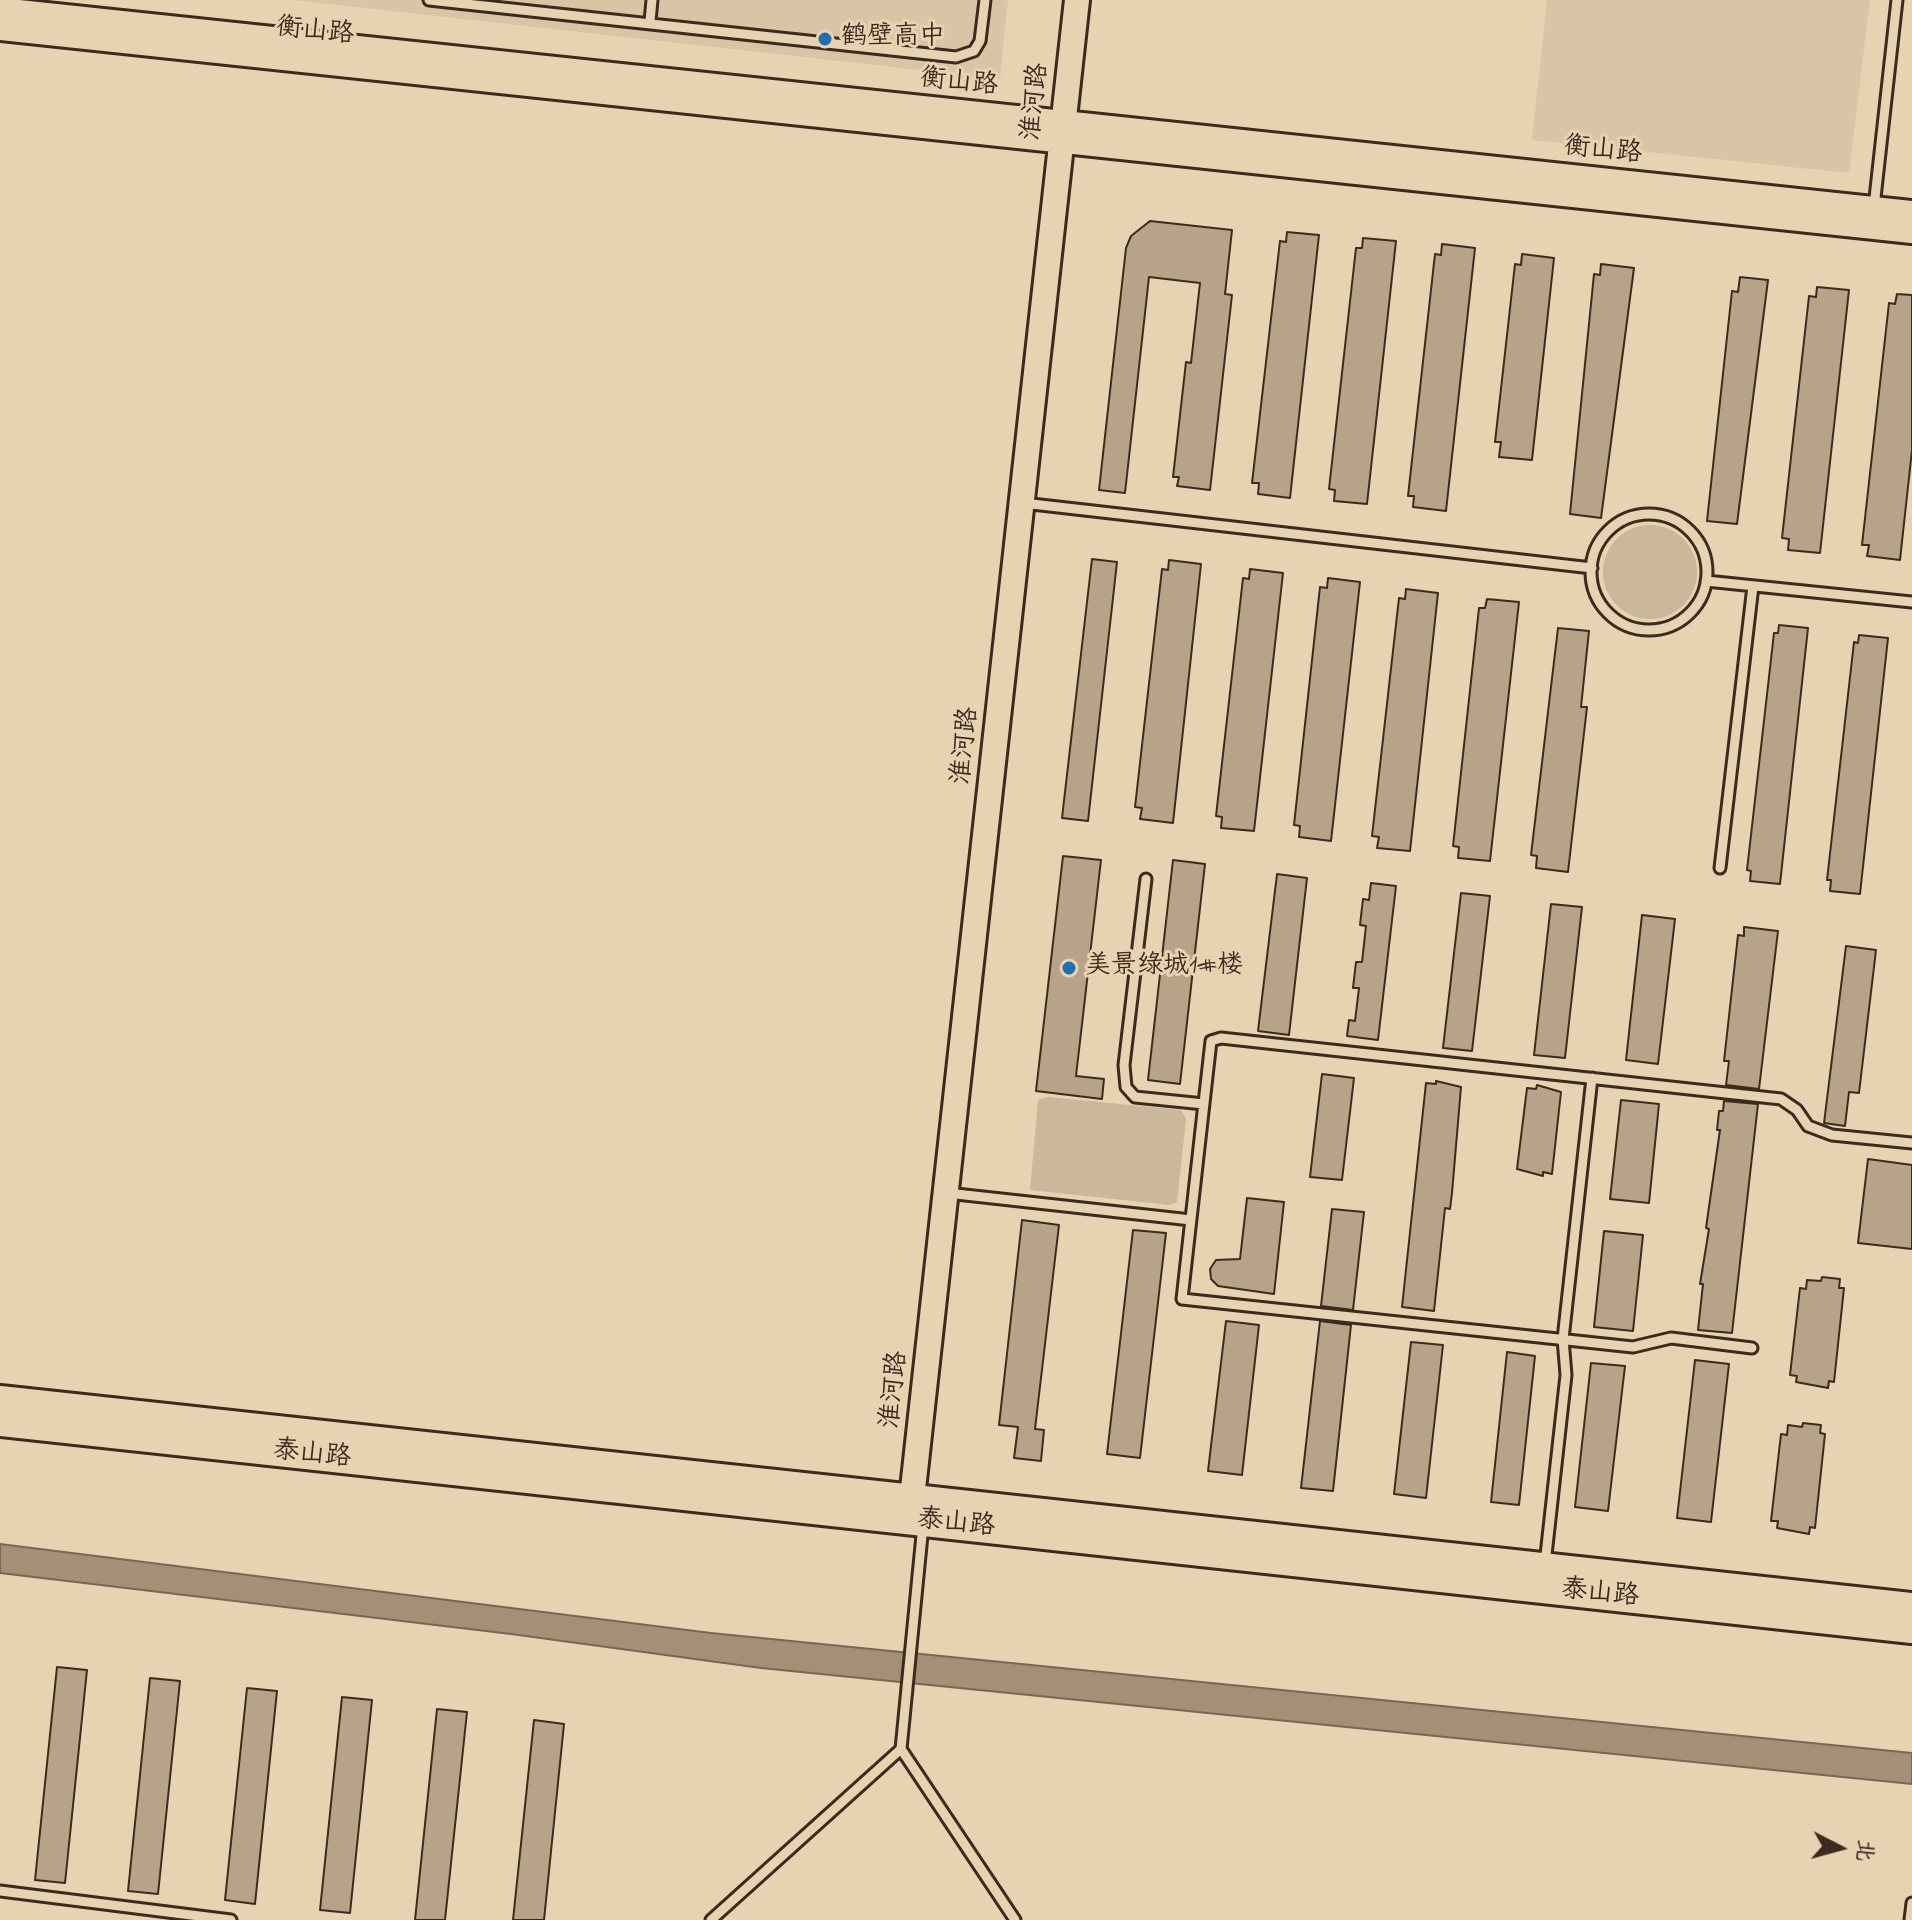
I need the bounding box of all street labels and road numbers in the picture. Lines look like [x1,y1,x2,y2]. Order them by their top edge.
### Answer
street label: 衡山路 [275,13,355,53]
street label: 淮河路 [1017,62,1057,142]
street label: 衡山路 [919,64,999,104]
street label: 衡山路 [1563,132,1643,172]
street label: 淮河路 [947,706,987,786]
street label: 淮河路 [876,1350,916,1430]
street label: 泰山路 [272,1436,352,1476]
street label: 泰山路 [916,1505,996,1545]
street label: 泰山路 [1560,1575,1640,1615]

